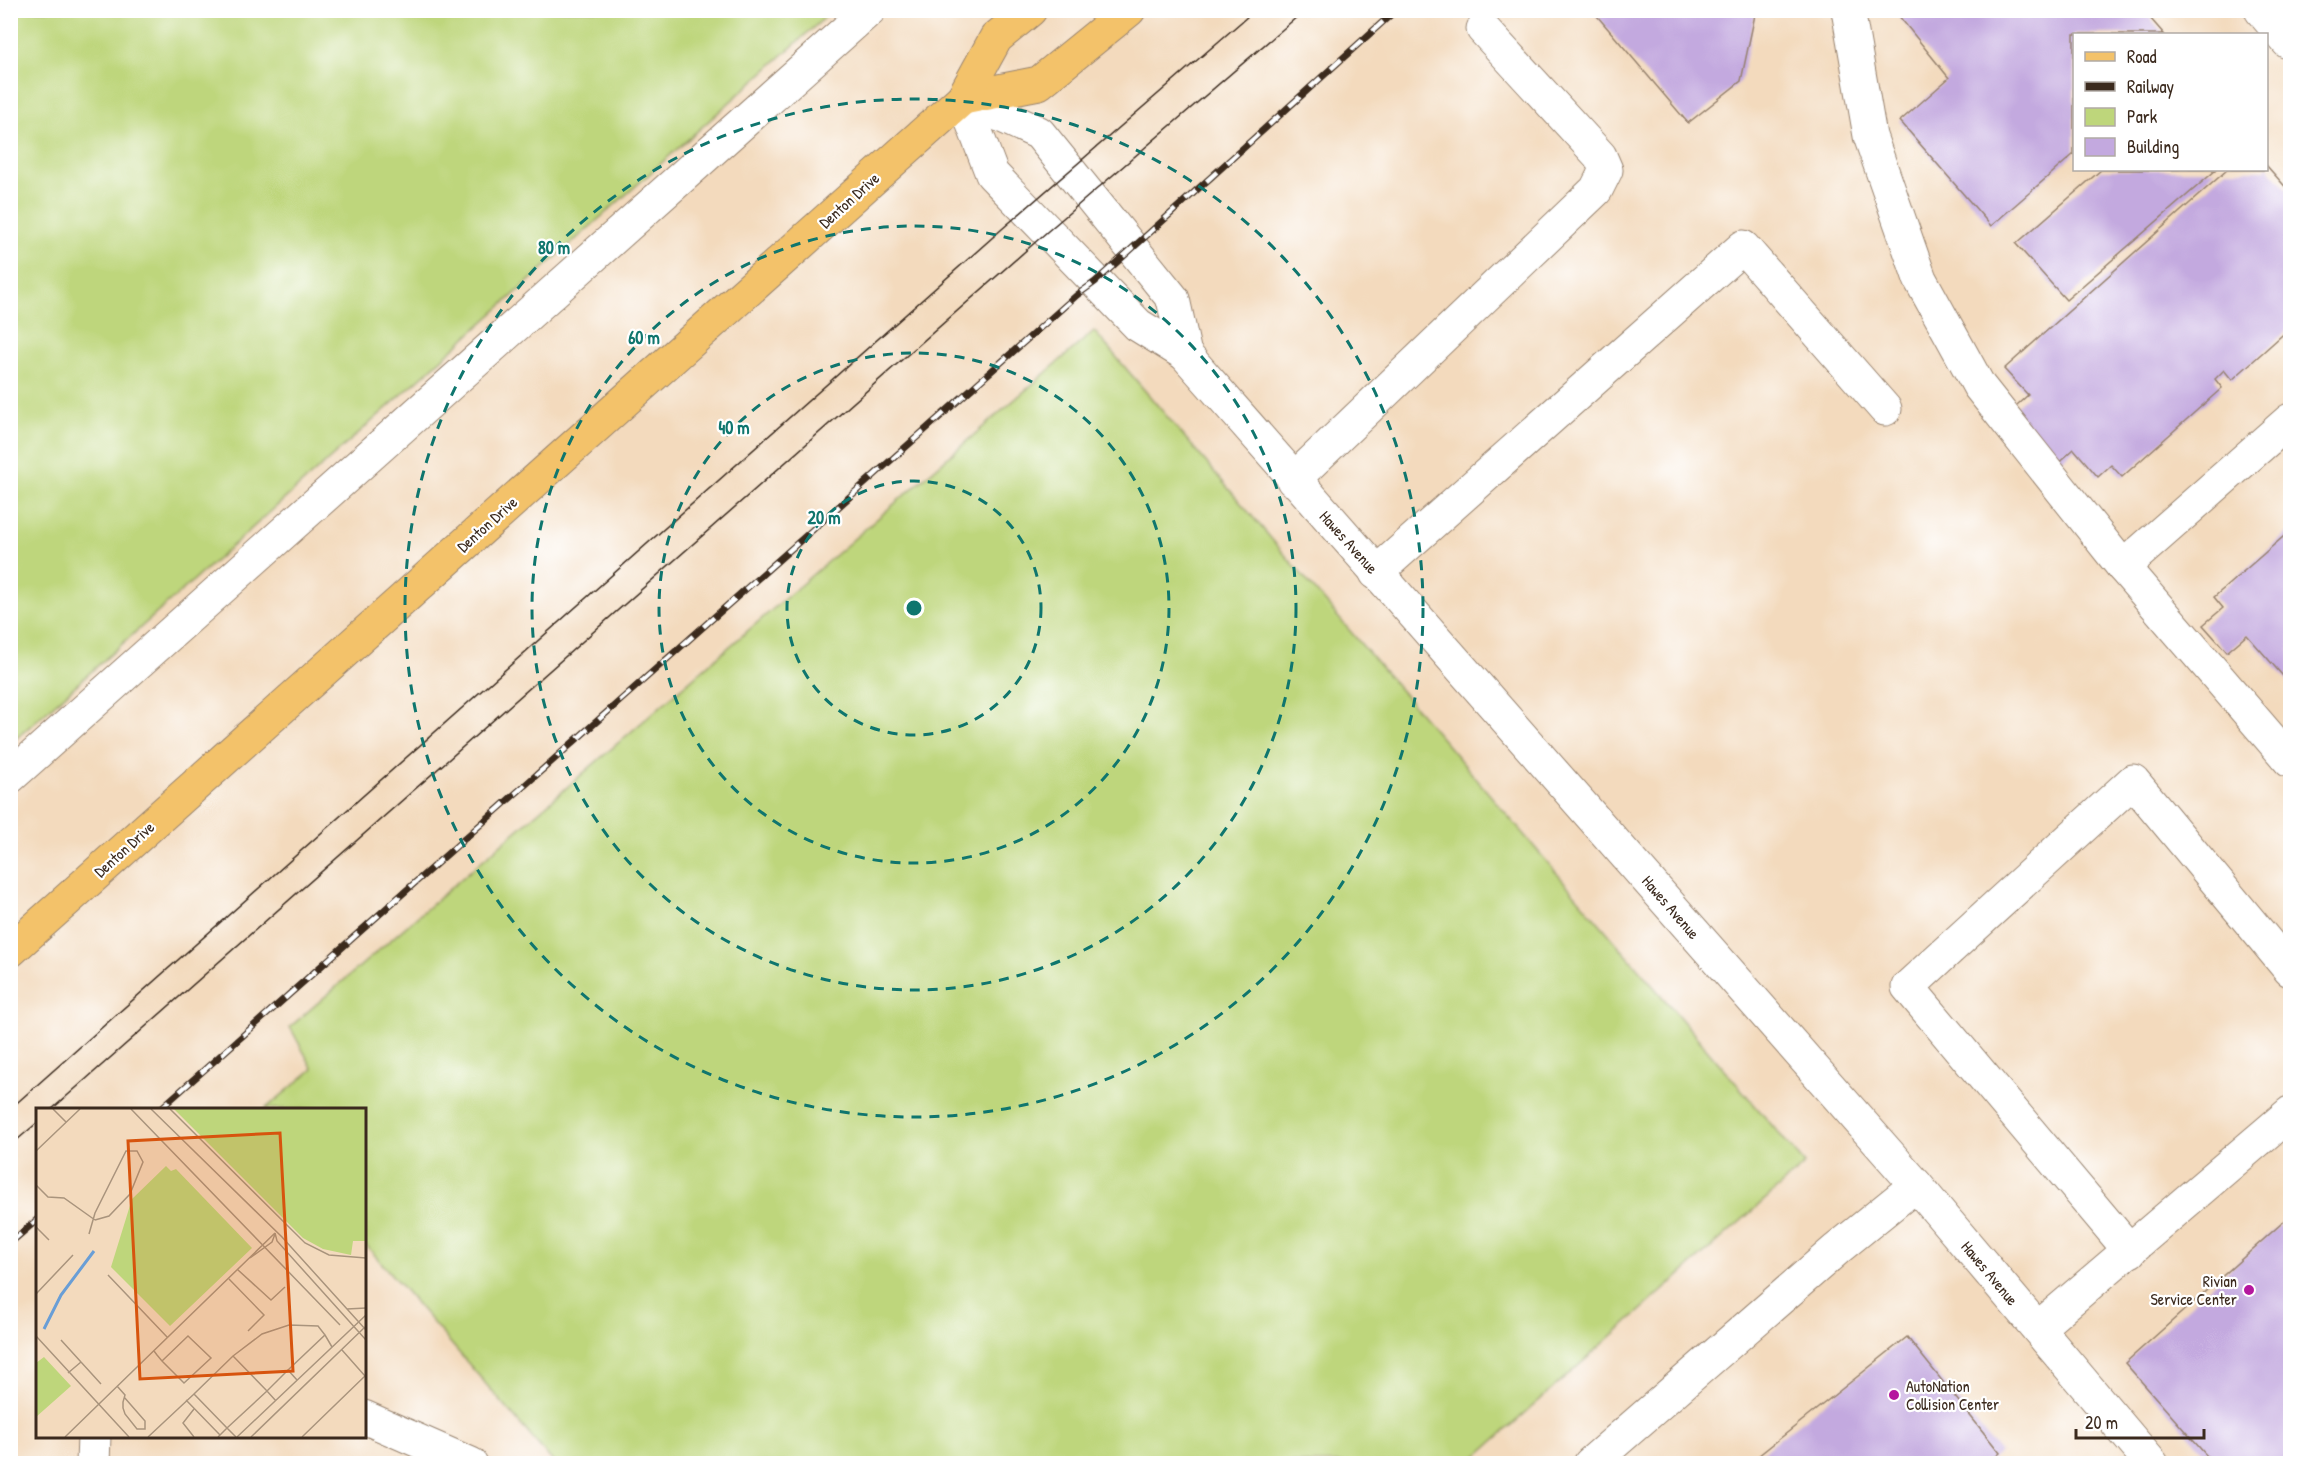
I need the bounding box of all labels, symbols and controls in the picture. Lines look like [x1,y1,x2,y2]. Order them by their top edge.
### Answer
legend [2073,33,2268,171]
text: Road [2127,44,2157,69]
text: Railway [2127,74,2174,99]
text: Park [2127,104,2158,129]
text: Building [2127,134,2179,159]
street label: Denton Drive [814,167,884,233]
text: 80 m [538,235,570,260]
text: 60 m [628,325,660,350]
text: 40 m [718,415,750,440]
street label: Denton Drive [452,491,522,557]
text: 20 m [808,505,840,530]
street label: Hawes Avenue [1315,506,1384,579]
centre of rings [904,598,924,618]
street label: Denton Drive [89,816,159,882]
street label: Hawes Avenue [1637,870,1705,944]
inset map [36,1108,366,1438]
street label: Hawes Avenue [1957,1236,2024,1310]
place label: Rivian Service Center [2150,1270,2237,1310]
marker: Rivian Service Center [2242,1283,2256,1297]
place label: AutoNation Collision Center [1906,1375,1999,1415]
marker: AutoNation Collision Center [1887,1388,1901,1402]
scale bar [2076,1402,2204,1440]
text: 20 m [2085,1410,2118,1435]

